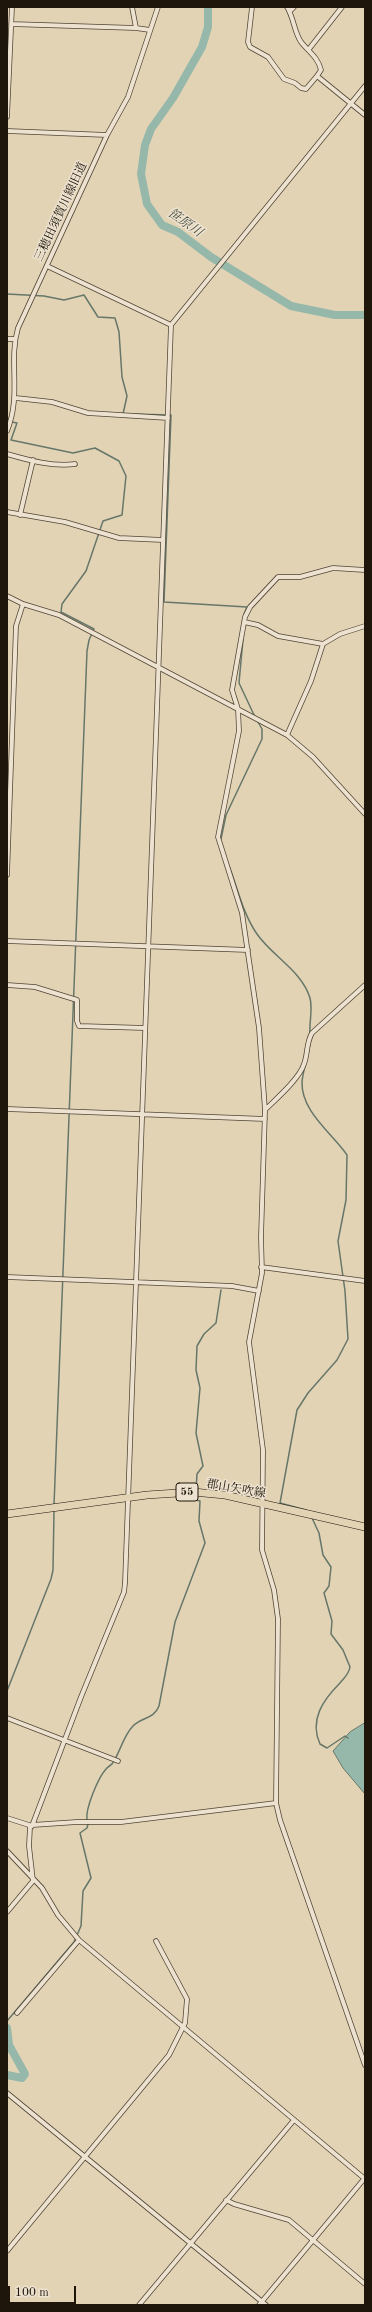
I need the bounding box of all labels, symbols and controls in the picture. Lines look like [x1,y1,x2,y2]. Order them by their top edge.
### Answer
street label: 三穂田須賀川線旧道 [32,160,90,264]
water label: 笹原川 [165,205,205,241]
street label: 郡山矢吹線 [205,1477,267,1501]
road number: 55 [176,1483,198,1501]
scale bar [10,2278,78,2304]
text: 100 m [15,2287,49,2299]

